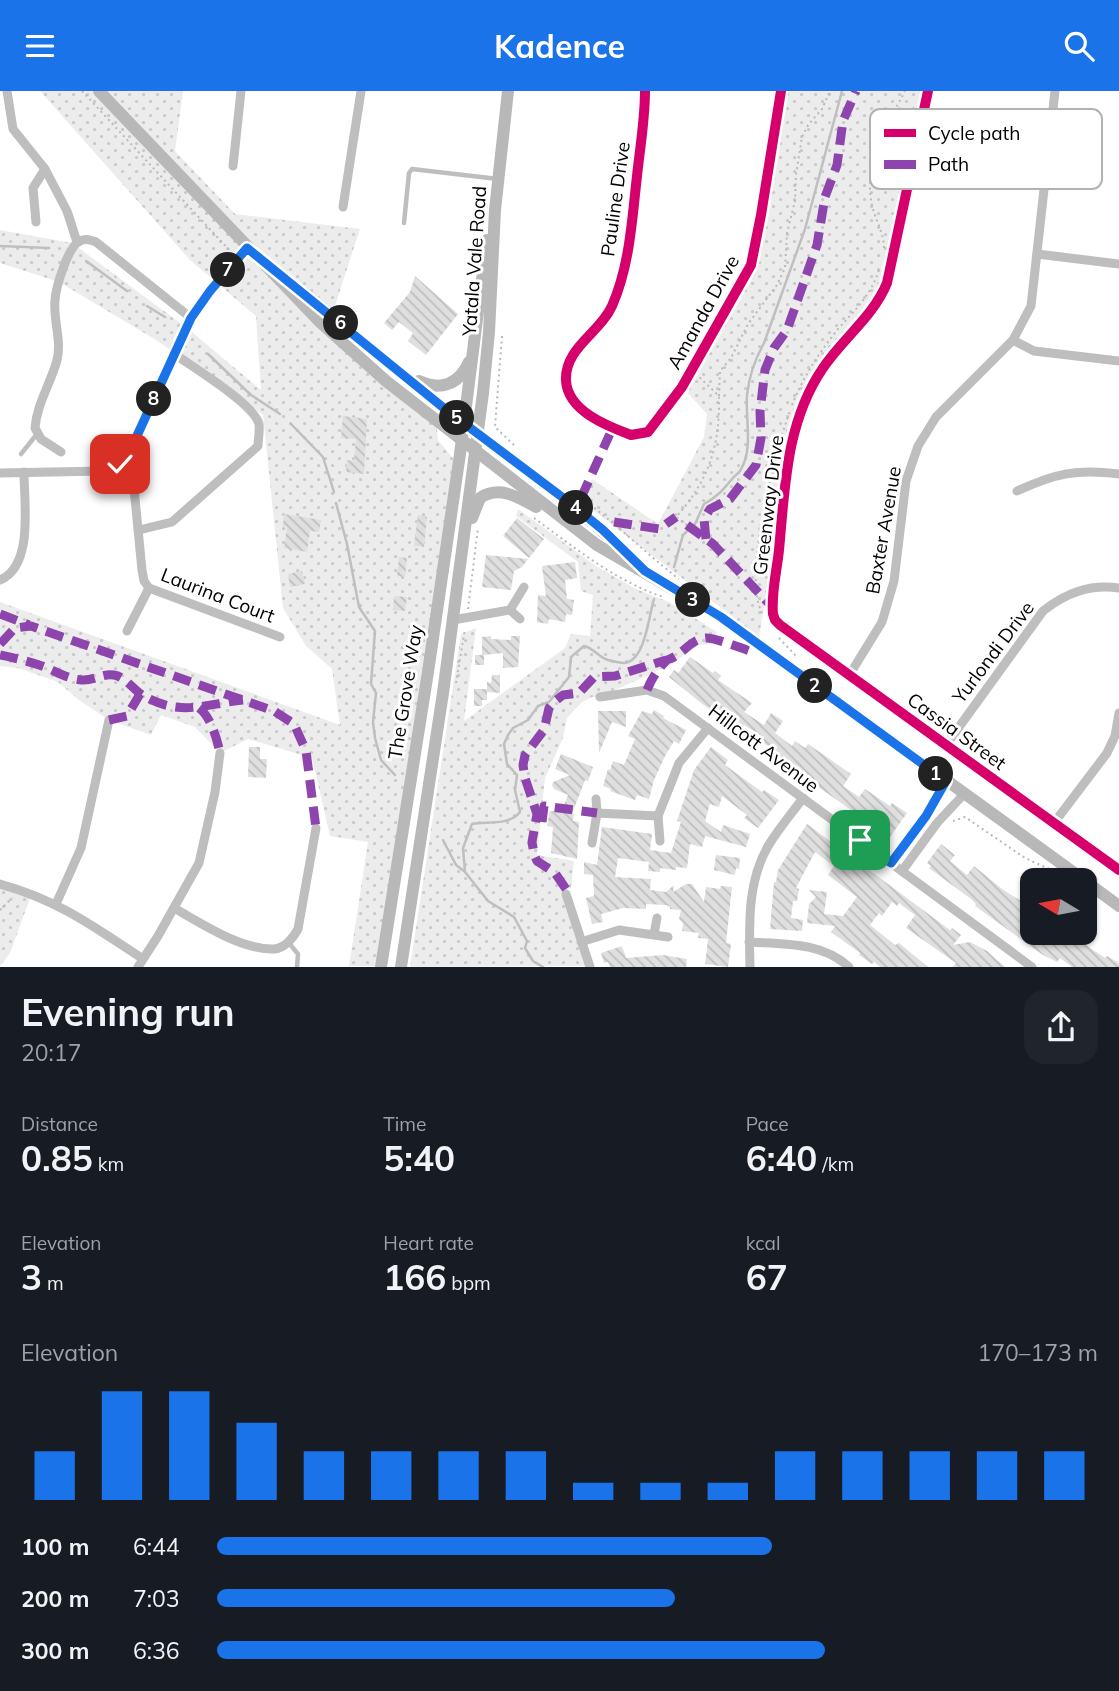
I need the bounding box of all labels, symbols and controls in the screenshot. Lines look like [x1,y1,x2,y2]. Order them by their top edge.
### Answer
text: Kadence [494,26,625,66]
icon: menu [21,27,59,65]
icon: search [1060,27,1098,65]
legend [870,109,1102,189]
text: Cycle path [928,121,1020,145]
street label: Pauline Drive [595,140,635,258]
text: Path [928,152,969,176]
street label: Yatala Vale Road [457,185,491,338]
street label: Amanda Drive [662,251,744,373]
pin: 7 [210,253,246,287]
text: 7 [222,257,233,281]
pin: 6 [324,306,358,341]
text: 6 [335,310,346,334]
pin: 8 [136,381,172,417]
text: 8 [148,386,159,410]
pin: 5 [440,401,475,435]
text: 5 [451,405,462,429]
pin [90,434,150,494]
street label: Greenway Drive [748,434,788,576]
icon: check [101,445,139,483]
street label: Baxter Avenue [860,464,906,596]
pin: 4 [558,491,594,525]
text: 4 [570,495,581,519]
street label: Laurina Court [158,562,279,628]
pin: 3 [676,582,710,617]
text: 3 [687,587,698,611]
street label: Yurlondi Drive [946,596,1039,708]
street label: The Grove Way [383,623,427,761]
pin: 2 [798,669,832,703]
text: 2 [809,673,820,697]
street label: Cassia Street [903,687,1011,775]
street label: Hillcott Avenue [704,699,824,797]
pin: 1 [918,757,954,791]
text: 1 [930,761,941,785]
pin [830,810,890,870]
icon: arrive [841,821,879,859]
north arrow [1020,868,1097,945]
map controls [1020,868,1097,945]
text: Evening run [21,988,235,1036]
button: share [1024,990,1098,1064]
text: 20:17 [21,1038,81,1067]
text: Distance [21,1112,98,1136]
text: Time [383,1112,426,1136]
text: Pace [746,1112,789,1136]
text: 0.85 [21,1136,93,1180]
text: 5:40 [383,1136,455,1180]
text: 6:40 [746,1136,817,1180]
text: km [93,1152,124,1176]
text: /km [817,1152,854,1176]
text: Elevation [21,1231,101,1255]
text: Heart rate [383,1231,474,1255]
text: kcal [746,1231,780,1255]
text: 3 [21,1255,42,1299]
text: 166 [383,1255,446,1299]
text: 67 [746,1255,788,1299]
text: m [42,1271,64,1295]
text: bpm [446,1271,491,1295]
text: Elevation [21,1338,118,1367]
text: 170–173 m [977,1338,1098,1367]
text: 100 m [21,1532,89,1561]
text: 6:44 [133,1532,180,1561]
text: 200 m [21,1584,89,1613]
text: 7:03 [133,1584,180,1613]
text: 300 m [21,1636,89,1665]
text: 6:36 [133,1636,180,1665]

